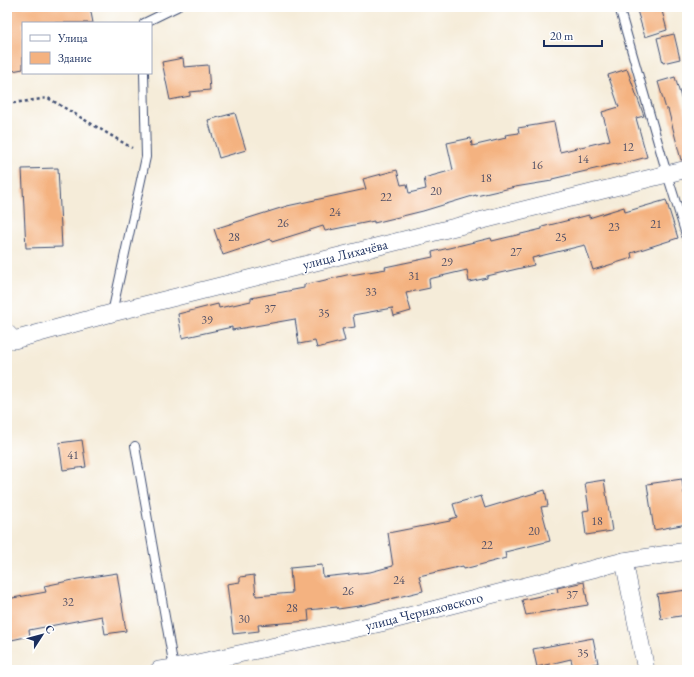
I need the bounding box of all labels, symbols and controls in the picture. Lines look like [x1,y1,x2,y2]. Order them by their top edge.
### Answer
legend [22,22,152,74]
scale bar [544,22,602,48]
text: 20 m [550,28,574,44]
text: Улица [57,30,88,46]
text: Здание [58,50,92,66]
house number: 12 [622,139,634,155]
house number: 14 [577,151,589,167]
house number: 16 [531,157,543,173]
house number: 18 [480,170,492,186]
house number: 20 [430,183,442,199]
house number: 22 [380,189,392,205]
house number: 24 [329,204,341,220]
house number: 26 [277,215,289,231]
house number: 21 [650,216,662,232]
house number: 23 [608,219,620,235]
house number: 28 [228,229,240,245]
house number: 25 [555,229,567,245]
street label: улица Лихачёва [301,235,390,273]
house number: 27 [510,244,522,260]
house number: 29 [441,254,453,270]
house number: 31 [408,268,420,284]
house number: 33 [365,284,377,300]
house number: 37 [264,301,276,317]
house number: 35 [318,305,330,321]
house number: 39 [201,312,213,328]
house number: 41 [67,447,79,463]
house number: 18 [591,513,603,529]
house number: 20 [528,523,540,539]
house number: 22 [481,537,493,553]
house number: 24 [393,572,405,588]
house number: 26 [342,583,354,599]
house number: 37 [566,587,578,603]
street label: улица Черняховского [363,588,485,634]
house number: 32 [62,594,74,610]
house number: 28 [286,600,298,616]
house number: 30 [238,611,250,627]
north arrow [22,615,62,655]
text: С [42,622,58,637]
house number: 35 [577,645,589,661]

